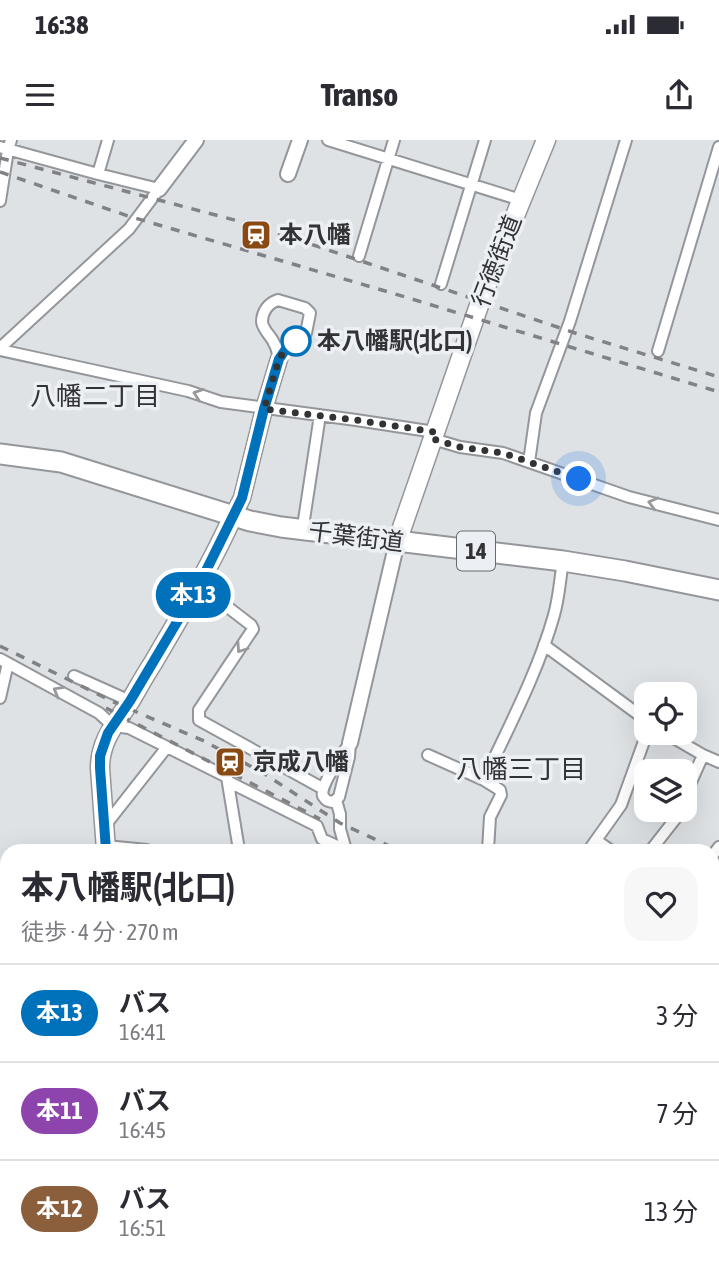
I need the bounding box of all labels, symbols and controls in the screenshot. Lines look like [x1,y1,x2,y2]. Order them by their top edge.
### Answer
text: 16:38 [35,10,89,40]
icon: menu [21,76,59,114]
text: Transo [321,76,398,113]
icon: share [660,76,698,114]
street label: 行徳街道 [467,211,526,310]
station icon: 本八幡 [239,218,273,252]
place label: 本八幡 [279,221,351,248]
marker: 本八幡駅(北口) [281,326,311,356]
place label: 本八幡駅(北口) [317,327,473,354]
district label: 八幡二丁目 [30,381,160,411]
one-way arrow [192,388,205,402]
your location [561,461,596,496]
one-way arrow [647,497,659,511]
street label: 千葉街道 [307,517,405,556]
road number: 14 [457,532,495,570]
line badge: 本13 [153,572,233,618]
text: 本13 [170,581,216,608]
one-way arrow [237,640,249,653]
map controls [634,682,697,822]
button: locate [634,682,697,745]
one-way arrow [52,685,65,699]
station icon: 京成八幡 [213,745,247,779]
place label: 京成八幡 [253,748,349,775]
district label: 八幡三丁目 [456,754,586,784]
button: layers [634,759,697,822]
button: heart [624,867,698,941]
text: 本八幡駅(北口) [21,868,235,906]
text: 徒歩 · 4 分 · 270 m [21,919,179,945]
text: バス [119,988,171,1018]
text: 本13 [36,999,83,1026]
text: 3 分 [656,1001,698,1031]
text: 16:41 [119,1019,166,1045]
text: バス [119,1086,171,1116]
text: 本11 [36,1097,83,1124]
text: 7 分 [656,1099,698,1129]
text: 16:45 [119,1117,166,1143]
text: バス [119,1184,171,1214]
text: 本12 [36,1195,83,1222]
text: 13 分 [644,1197,698,1227]
text: 16:51 [119,1215,166,1241]

